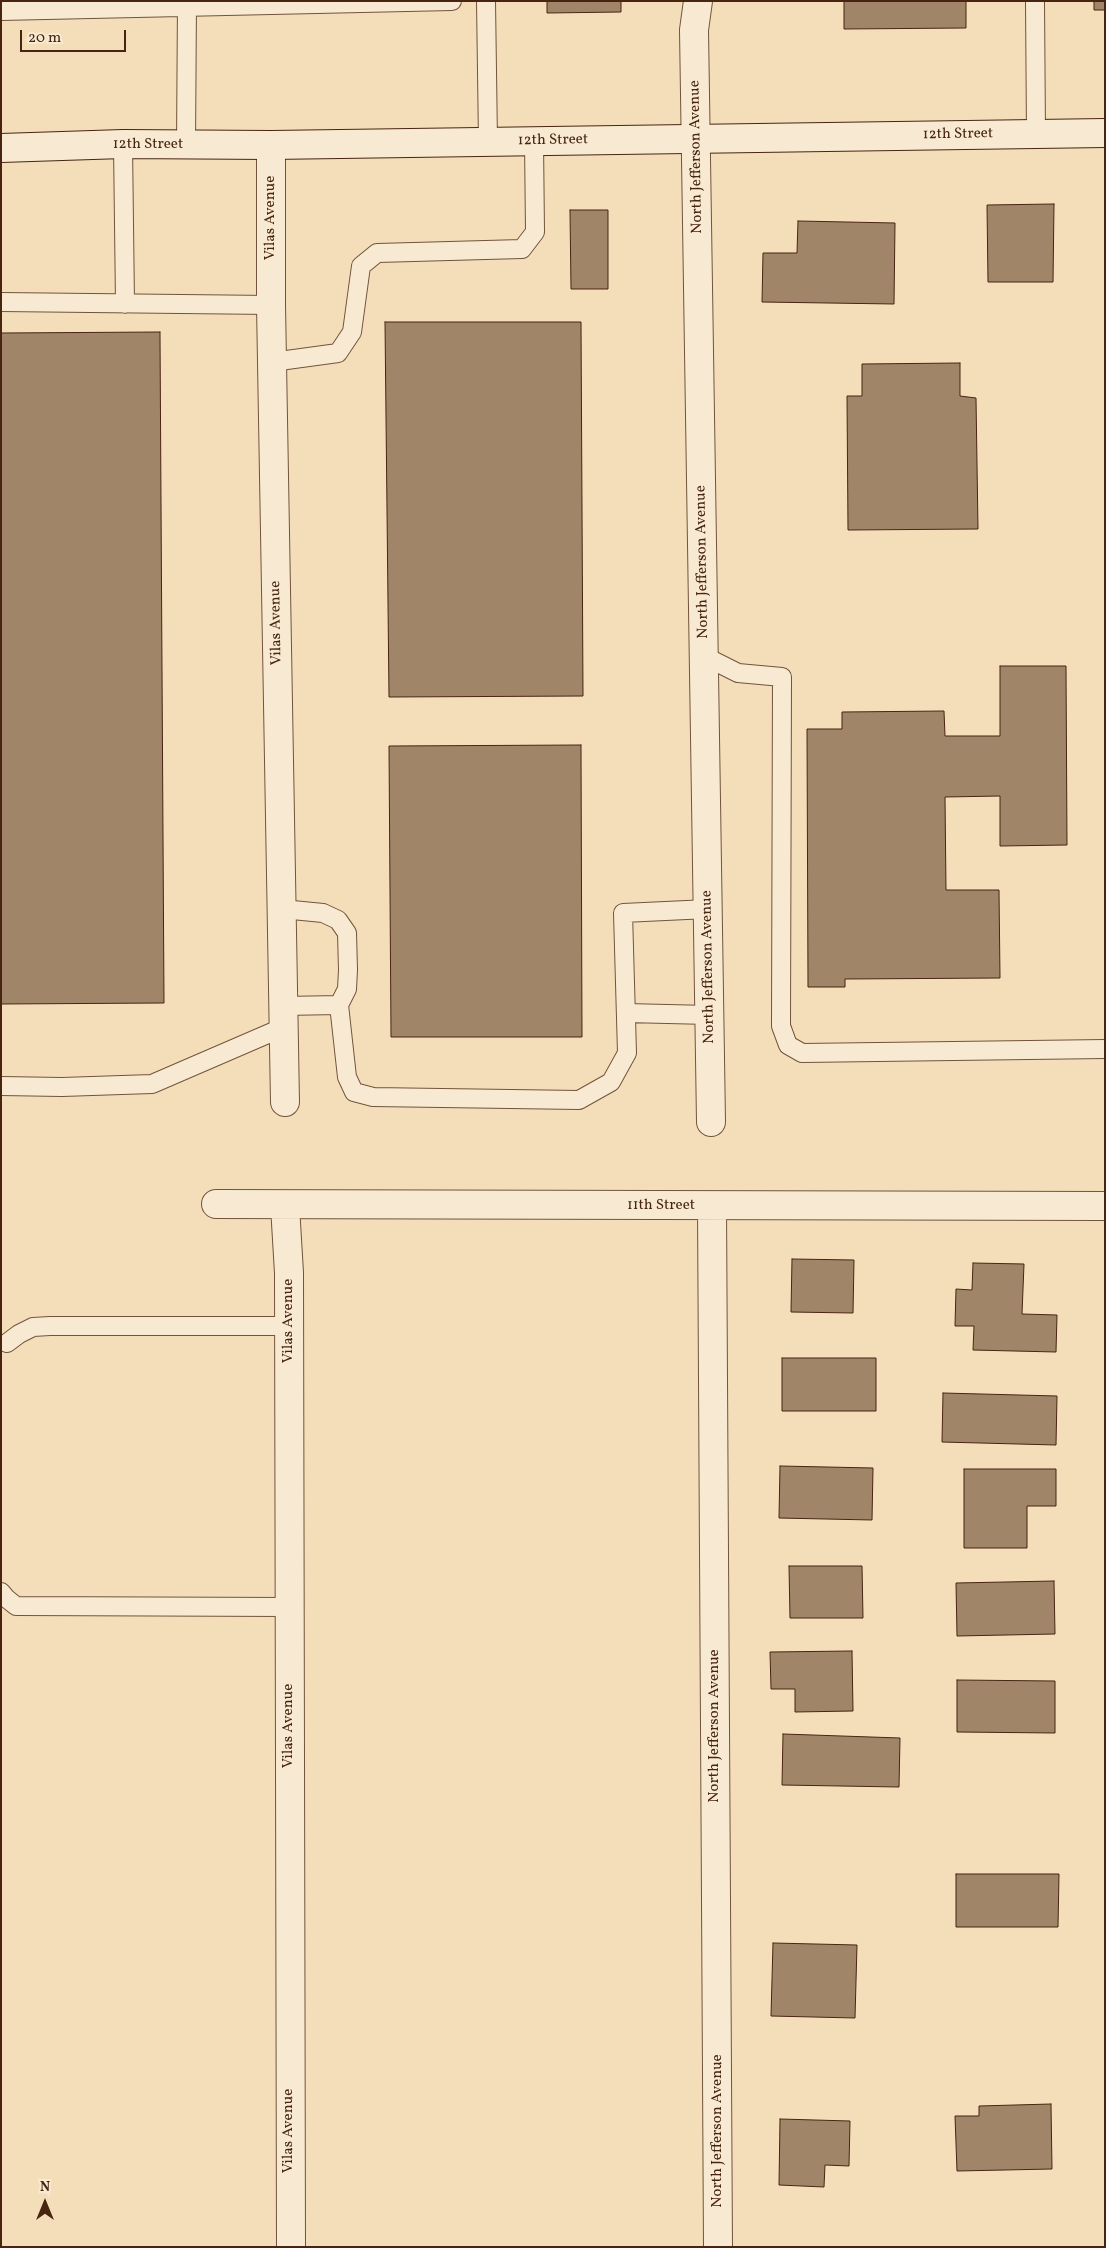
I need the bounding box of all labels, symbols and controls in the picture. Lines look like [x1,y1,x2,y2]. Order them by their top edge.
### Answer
scale bar [22,20,129,52]
text: 20 m [28,28,61,49]
street label: North Jefferson Avenue [687,80,707,234]
street label: 12th Street [923,125,993,145]
street label: 12th Street [518,131,588,151]
street label: 12th Street [113,136,183,154]
street label: Vilas Avenue [262,176,280,260]
street label: North Jefferson Avenue [693,485,713,639]
street label: Vilas Avenue [267,581,287,665]
street label: North Jefferson Avenue [699,890,719,1044]
street label: 11th Street [627,1197,695,1215]
street label: Vilas Avenue [280,1279,298,1363]
street label: North Jefferson Avenue [706,1649,724,1803]
street label: Vilas Avenue [280,1684,298,1768]
street label: North Jefferson Avenue [709,2054,727,2208]
street label: Vilas Avenue [280,2089,298,2173]
north arrow [20,2178,70,2228]
text: N [40,2178,50,2197]

